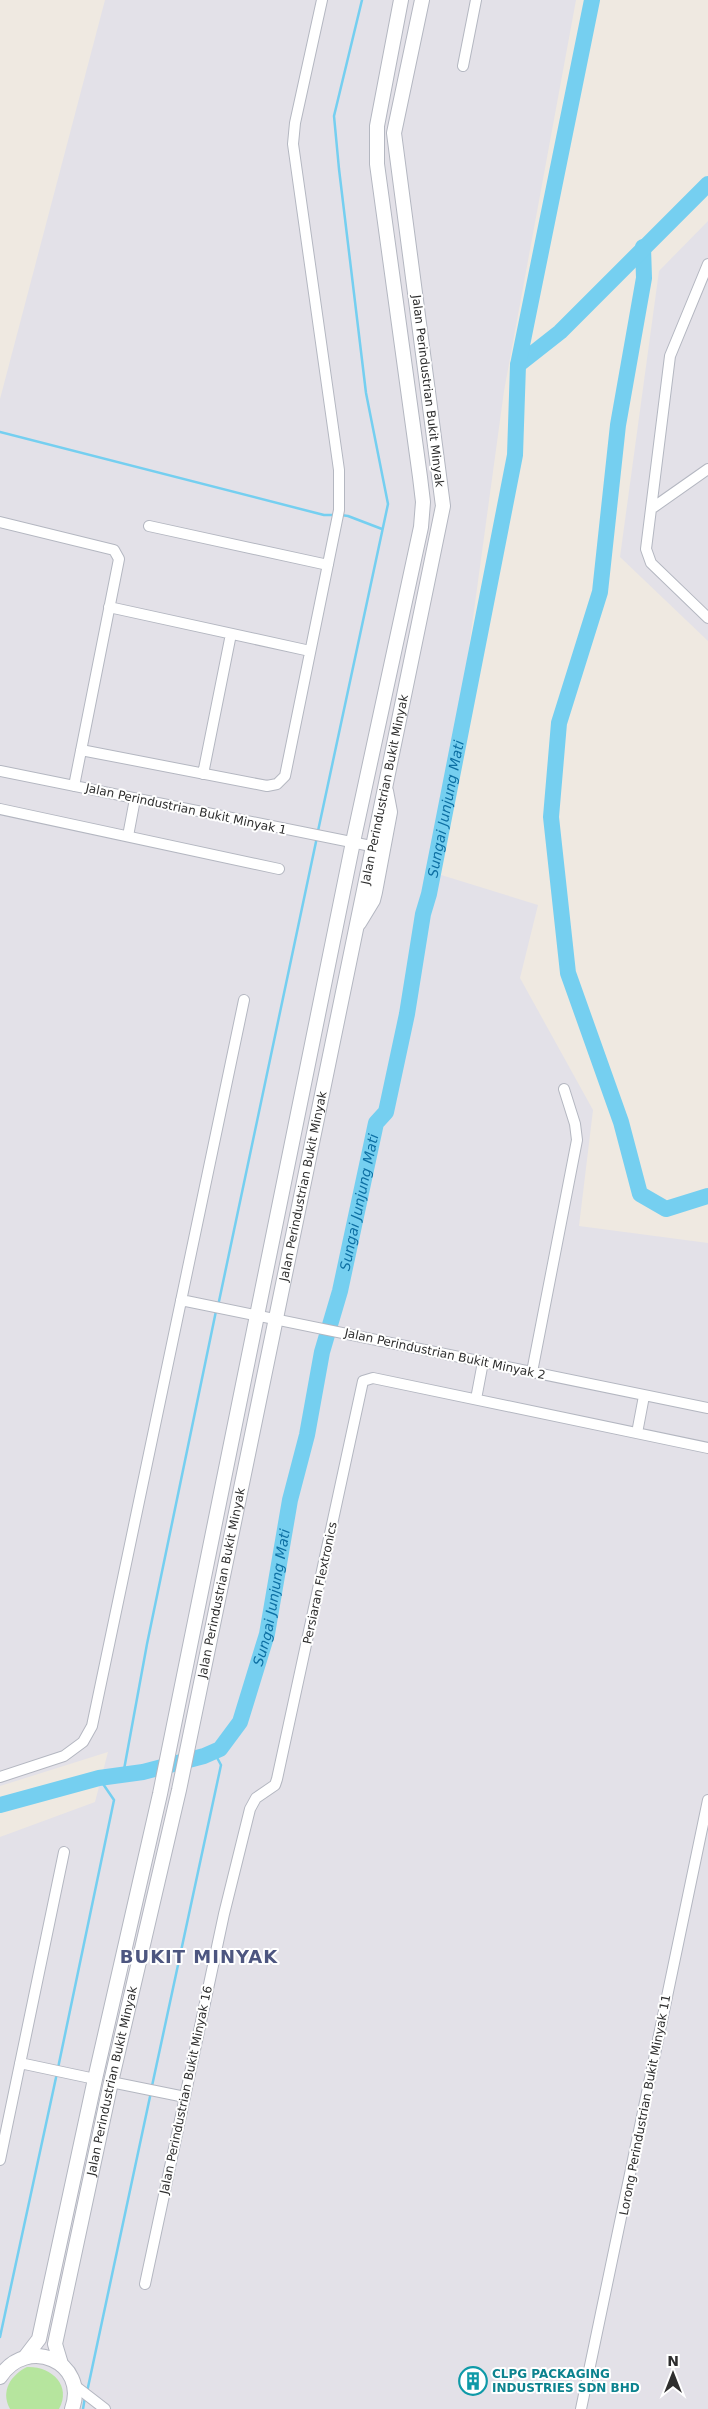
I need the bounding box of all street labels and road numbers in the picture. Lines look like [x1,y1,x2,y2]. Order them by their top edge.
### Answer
street label: Jalan Perindustrian Bukit Minyak [409,293,447,488]
street label: Jalan Perindustrian Bukit Minyak [358,693,411,887]
street label: Jalan Perindustrian Bukit Minyak 1 [83,781,288,837]
street label: Jalan Perindustrian Bukit Minyak [277,1090,330,1284]
street label: Jalan Perindustrian Bukit Minyak 2 [342,1326,547,1382]
street label: Jalan Perindustrian Bukit Minyak [195,1487,248,1680]
street label: Persiaran Flextronics [300,1521,340,1645]
street label: Jalan Perindustrian Bukit Minyak [84,1985,140,2178]
street label: Jalan Perindustrian Bukit Minyak 16 [157,1985,215,2196]
street label: Lorong Perindustrian Bukit Minyak 11 [617,1993,673,2217]

